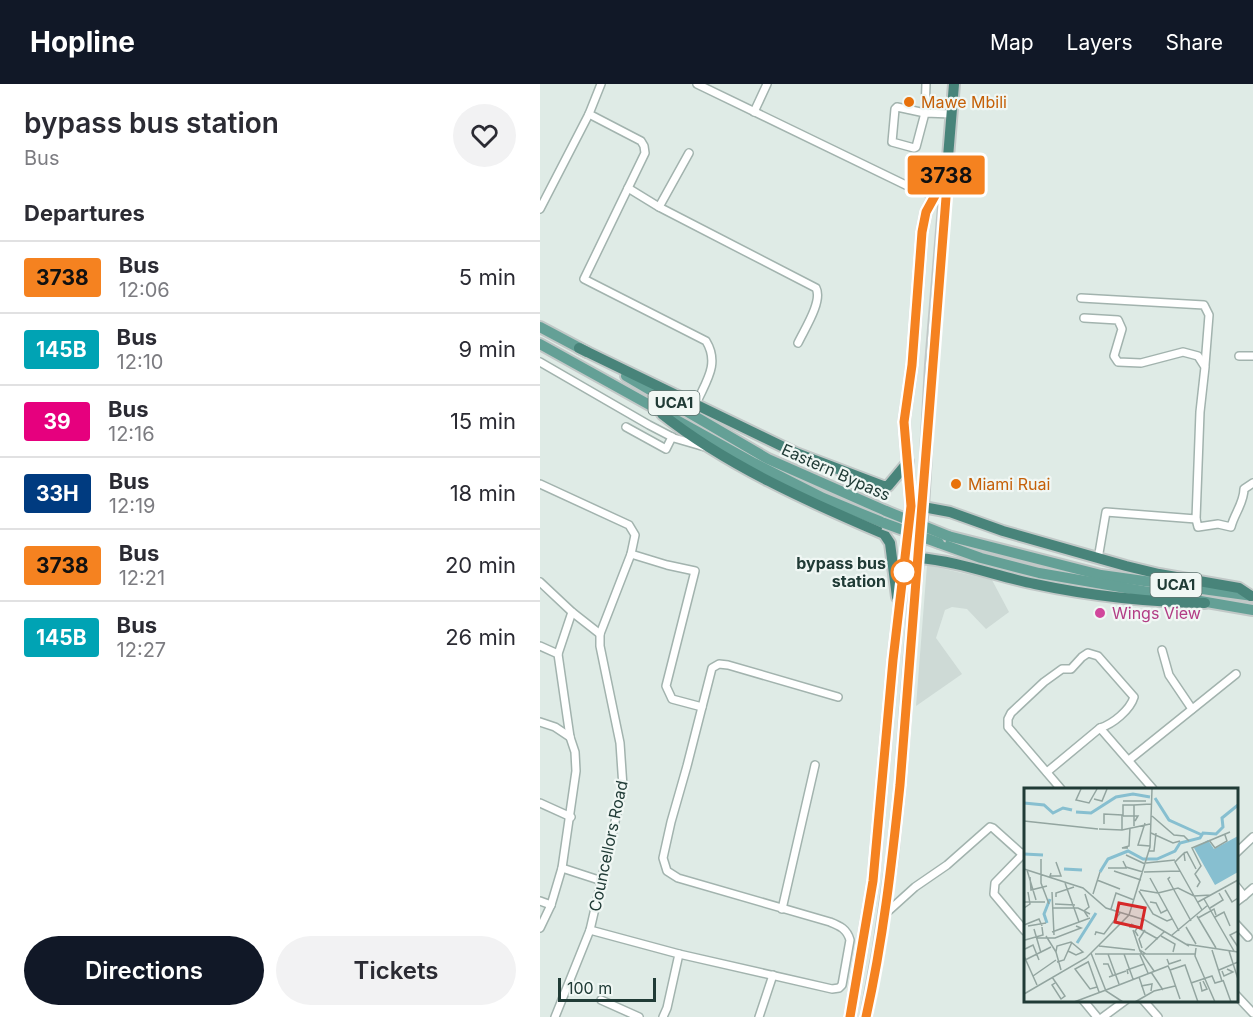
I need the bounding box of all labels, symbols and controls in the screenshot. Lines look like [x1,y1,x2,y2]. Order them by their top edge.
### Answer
text: Hopline [30,25,135,59]
text: Map [990,30,1034,55]
text: Layers [1067,30,1133,55]
text: Share [1166,30,1223,55]
place label: Mawe Mbili [921,92,1007,112]
marker: Mawe Mbili [902,95,916,109]
button: heart [453,104,516,167]
text: bypass bus station [24,106,279,140]
text: Bus [24,146,59,170]
line badge: 3738 [904,156,988,194]
text: 3738 [920,163,972,188]
text: Departures [24,200,145,226]
text: Bus [119,252,159,278]
text: 5 min [459,264,516,290]
text: 3738 [36,265,89,290]
text: 12:06 [119,278,170,302]
text: Bus [117,324,157,350]
text: 9 min [459,336,516,362]
text: 145B [36,337,87,362]
text: 12:10 [117,350,163,374]
road number: UCA1 [648,391,700,415]
text: Bus [108,396,149,422]
text: 15 min [450,408,516,434]
text: 39 [43,409,71,434]
text: 12:16 [108,422,155,446]
street label: Eastern Bypass [779,439,893,505]
text: Bus [109,468,149,494]
place label: Miami Ruai [968,474,1050,494]
marker: Miami Ruai [949,477,963,491]
text: 18 min [450,480,516,506]
text: 33H [36,481,79,506]
text: 12:19 [109,494,155,518]
text: Bus [119,540,159,566]
text: 20 min [445,552,516,578]
text: 3738 [36,553,89,578]
place label: bypass bus station [796,553,886,591]
marker: bypass bus station [891,559,917,585]
text: 12:21 [119,566,165,590]
road number: UCA1 [1150,573,1202,597]
place label: Wings View [1112,603,1201,623]
marker: Wings View [1093,606,1107,620]
text: Bus [117,612,157,638]
text: 26 min [445,624,516,650]
text: 145B [36,625,87,650]
text: 12:27 [117,638,166,662]
street label: Councellors Road [584,779,632,913]
inset map [1024,788,1238,1002]
button: Directions [24,936,264,1005]
button: Tickets [276,936,516,1005]
scale bar [558,975,656,1002]
text: 100 m [567,978,612,998]

